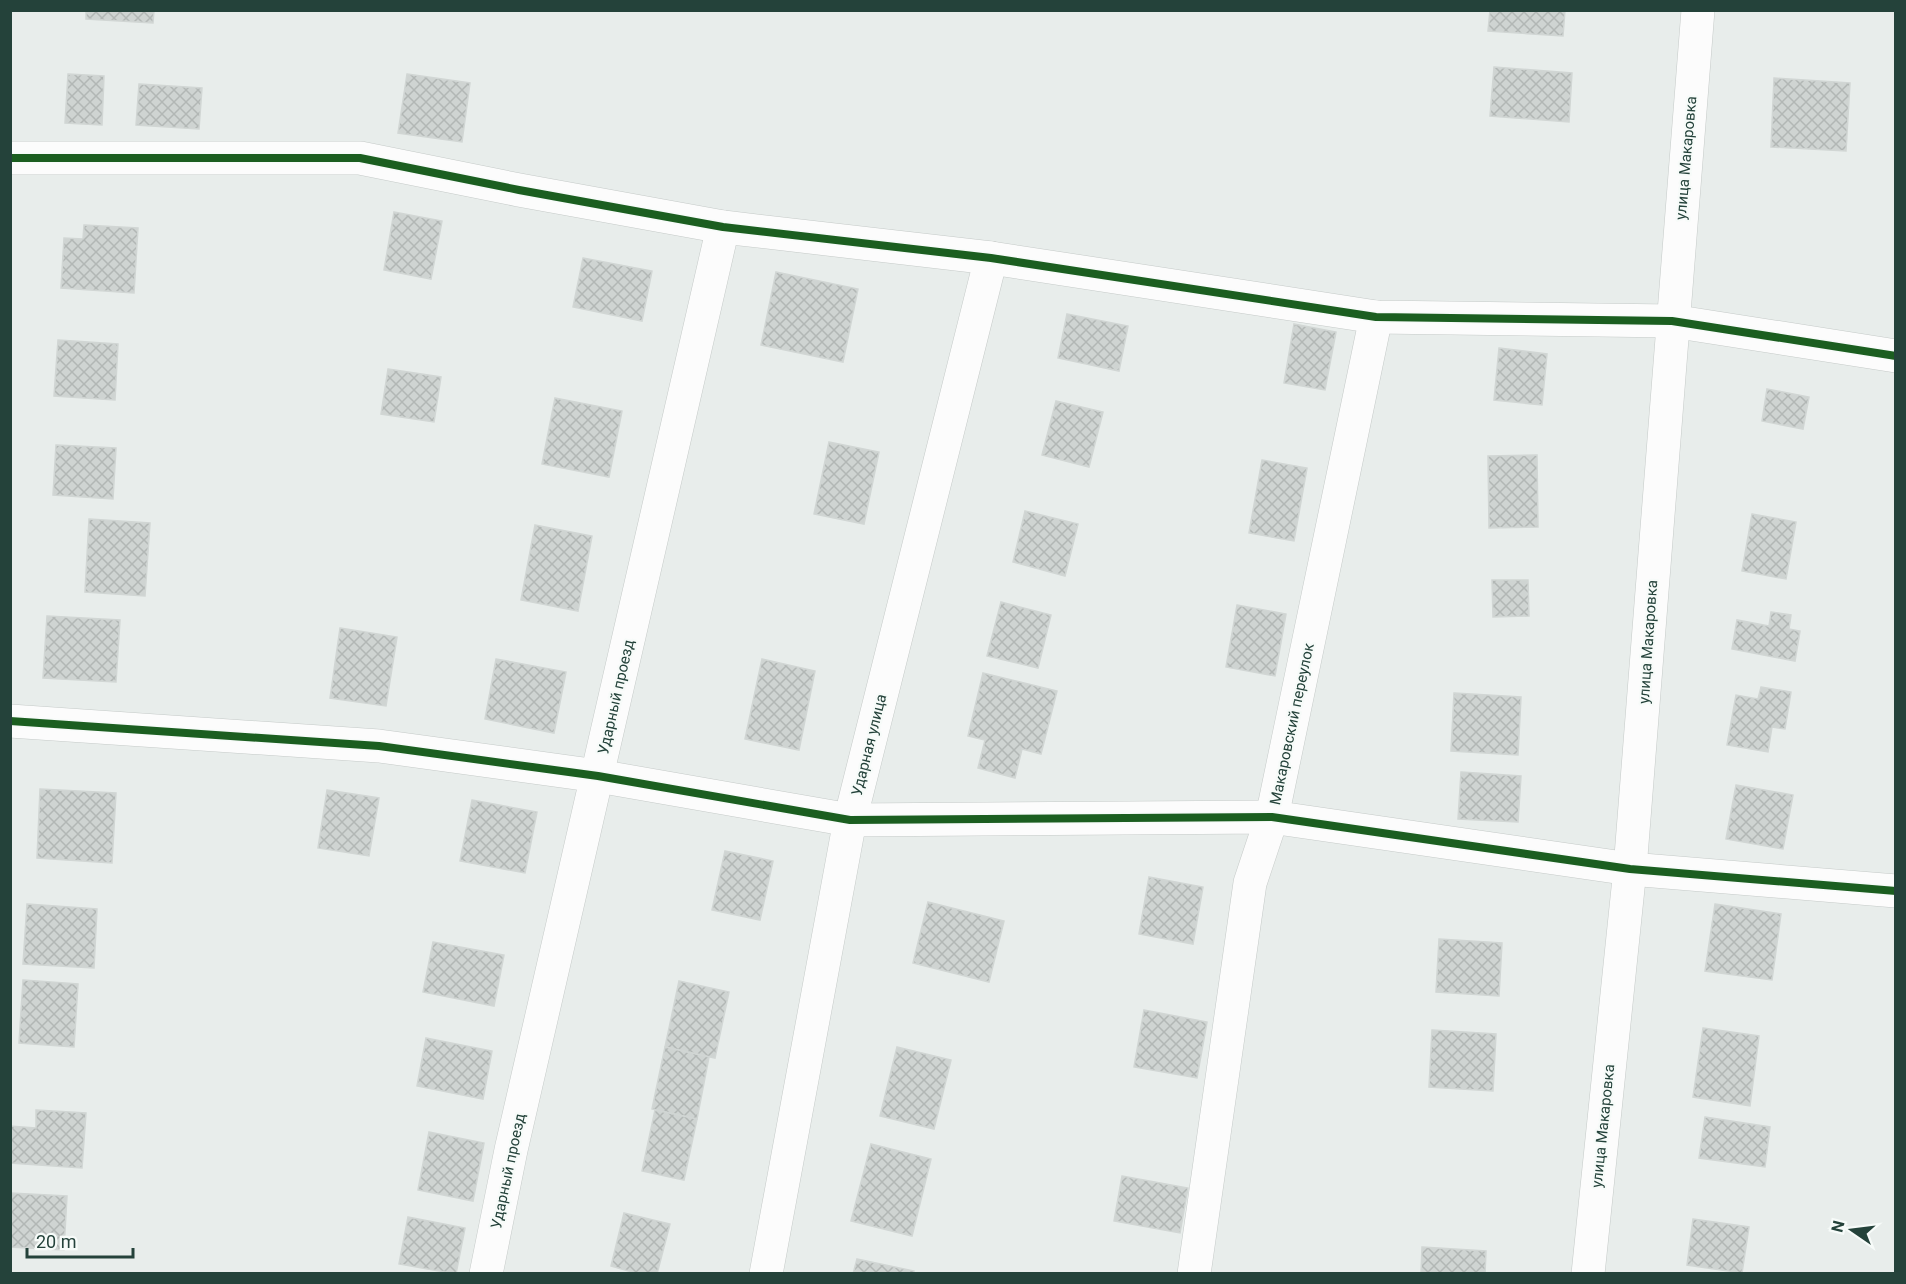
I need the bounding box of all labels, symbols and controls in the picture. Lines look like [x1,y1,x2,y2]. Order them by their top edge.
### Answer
street label: улица Макаровка [1672,95,1700,221]
street label: улица Макаровка [1635,579,1661,705]
street label: Ударный проезд [594,638,638,756]
street label: Макаровский переулок [1266,641,1318,807]
street label: Ударная улица [848,692,890,798]
street label: улица Макаровка [1588,1063,1618,1189]
street label: Ударный проезд [487,1112,529,1230]
north arrow [1822,1200,1882,1260]
text: N [1827,1219,1849,1234]
scale bar [27,1221,134,1259]
text: 20 m [36,1231,76,1252]

